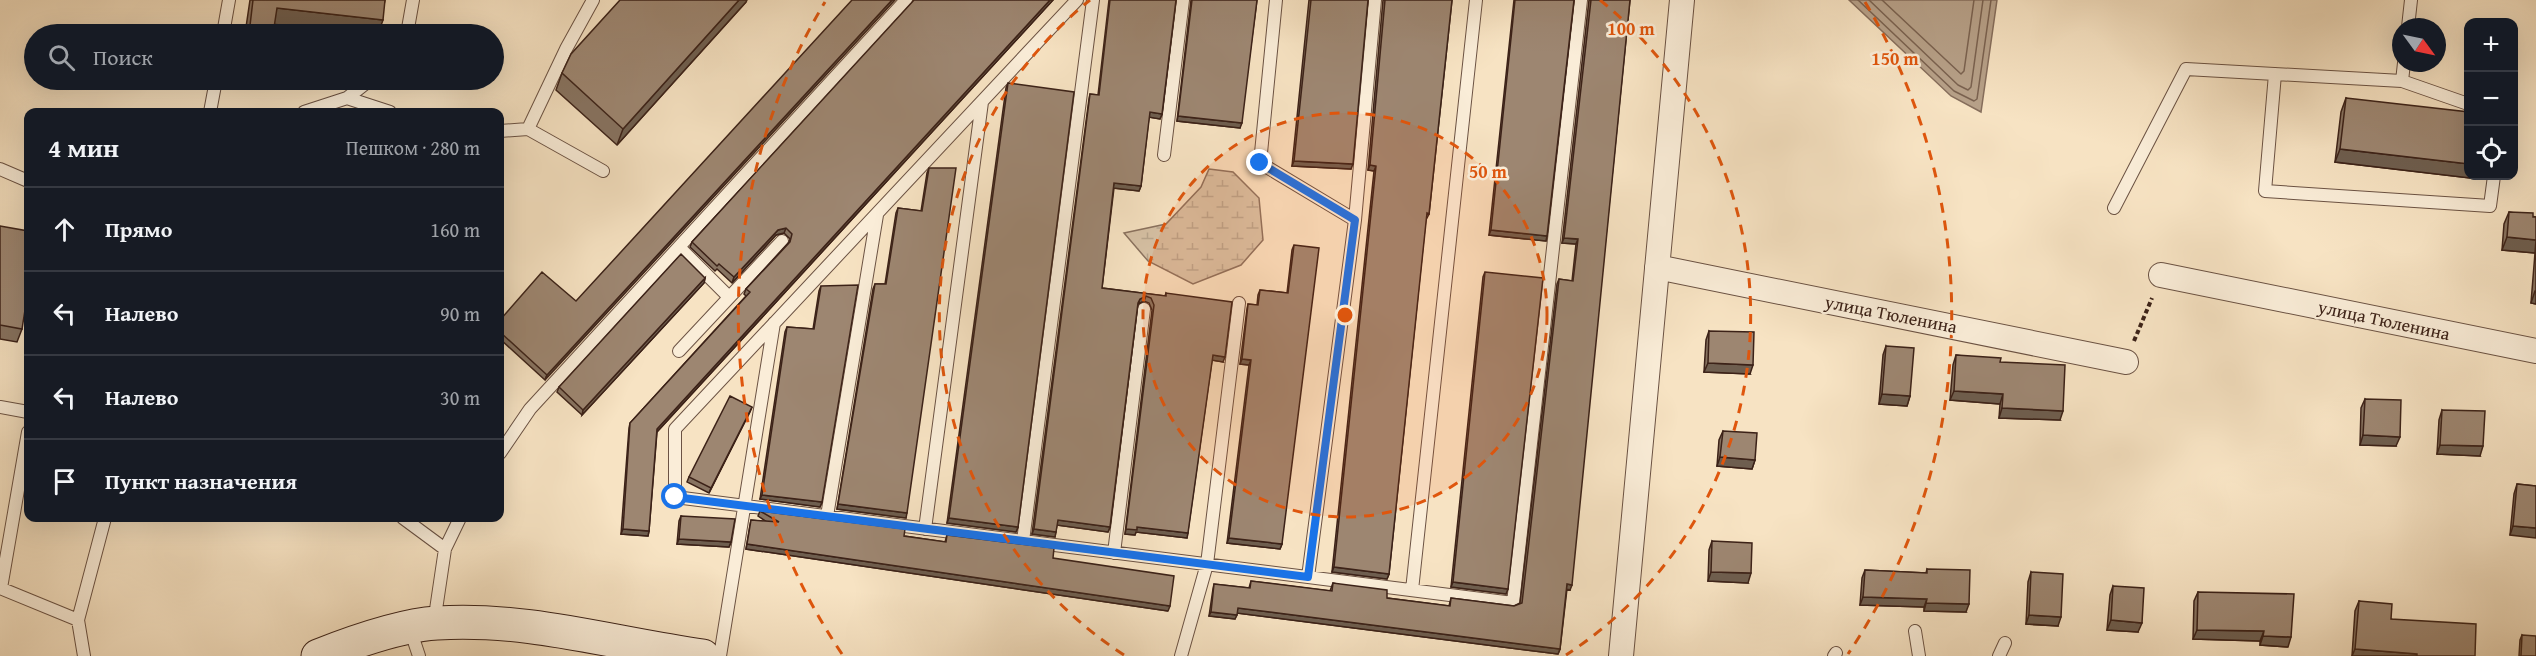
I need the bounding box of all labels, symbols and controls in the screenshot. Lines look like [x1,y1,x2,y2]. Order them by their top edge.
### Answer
text: 100 m [1607,15,1655,42]
north arrow [2392,18,2446,72]
map controls [2464,18,2518,180]
button: + [2464,18,2518,72]
search box [24,24,504,90]
icon: search [45,41,78,74]
text: Поиск [93,41,153,73]
text: 150 m [1871,45,1919,72]
button: − [2464,72,2518,126]
button: locate [2464,126,2518,180]
text: 4 мин [48,128,119,167]
text: Пешком · 280 m [346,133,480,162]
route end [1246,149,1272,175]
text: 50 m [1469,158,1508,185]
icon: ahead [48,213,81,246]
text: Прямо [105,213,172,245]
text: 160 m [430,215,480,244]
street label: улица Тюленина [1822,288,1960,340]
street label: улица Тюленина [2315,293,2453,347]
icon: left [48,297,81,330]
text: Налево [105,297,178,329]
text: 90 m [440,299,480,328]
centre of rings [1335,305,1355,325]
icon: left [48,381,81,414]
text: Налево [105,381,178,413]
text: 30 m [440,383,480,412]
icon: arrive [48,465,81,498]
text: Пункт назначения [105,465,297,497]
route start [661,483,687,509]

